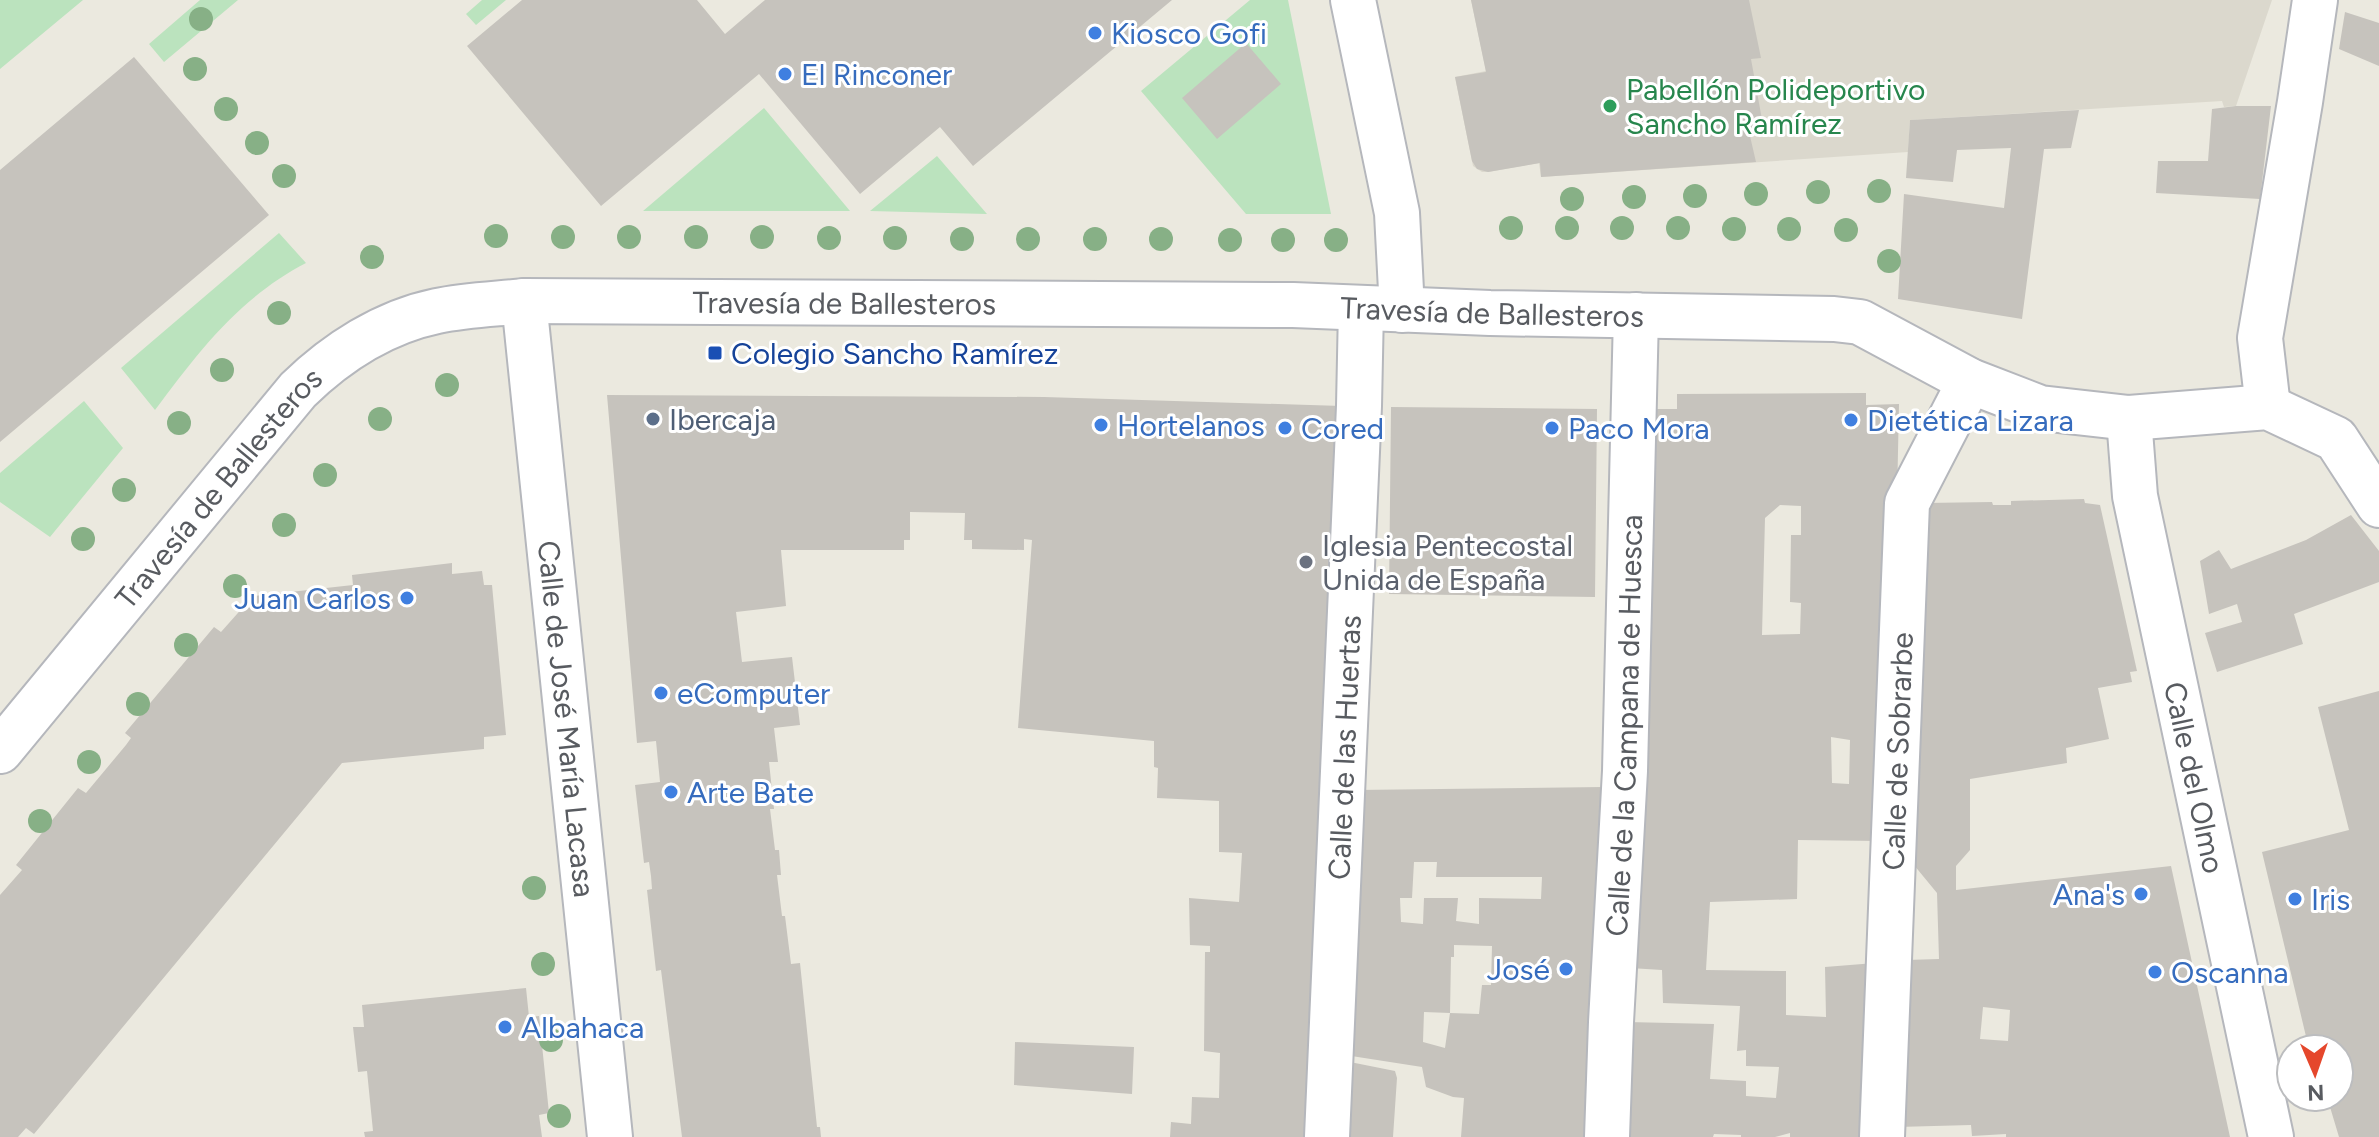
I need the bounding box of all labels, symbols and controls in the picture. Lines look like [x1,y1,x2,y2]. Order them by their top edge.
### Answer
place label: Kiosco Gofi [1111,15,1267,52]
marker: Kiosco Gofi [1086,24,1104,42]
place label: El Rinconer [801,56,952,93]
marker: El Rinconer [776,65,794,83]
place label: Pabellón Polideportivo Sancho Ramírez [1626,71,1925,142]
marker: Pabellón Polideportivo Sancho Ramírez [1601,97,1619,115]
street label: Travesía de Ballesteros [692,283,996,322]
street label: Travesía de Ballesteros [1340,288,1644,334]
place label: Colegio Sancho Ramírez [731,335,1058,372]
marker: Colegio Sancho Ramírez [706,344,724,362]
street label: Travesía de Ballesteros [107,359,329,616]
place label: Ibercaja [669,401,776,438]
place label: Dietética Lizara [1867,402,2074,439]
place label: Hortelanos [1117,407,1265,444]
marker: Ibercaja [644,410,662,428]
place label: Cored [1301,410,1384,447]
place label: Paco Mora [1568,410,1710,447]
marker: Dietética Lizara [1842,411,1860,429]
marker: Hortelanos [1092,416,1110,434]
marker: Cored [1276,419,1294,437]
marker: Paco Mora [1543,419,1561,437]
street label: Calle de la Campana de Huesca [1597,514,1650,937]
place label: Iglesia Pentecostal Unida de España [1322,527,1573,598]
street label: Calle de José María Lacasa [530,539,604,899]
marker: Iglesia Pentecostal Unida de España [1297,553,1315,571]
place label: Juan Carlos [234,580,391,617]
marker: Juan Carlos [398,589,416,607]
street label: Calle de las Huertas [1320,614,1368,881]
street label: Calle de Sobrarbe [1874,631,1920,871]
place label: eComputer [677,675,830,712]
street label: Calle del Olmo [2156,678,2233,877]
marker: eComputer [652,684,670,702]
place label: Arte Bate [687,774,814,811]
marker: Arte Bate [662,783,680,801]
place label: Ana's [2053,876,2125,913]
place label: Iris [2311,881,2350,918]
marker: Ana's [2132,885,2150,903]
marker: Iris [2286,890,2304,908]
place label: José [1487,951,1550,988]
place label: Oscanna [2171,954,2289,991]
marker: José [1557,960,1575,978]
marker: Oscanna [2146,963,2164,981]
place label: Albahaca [521,1009,644,1046]
marker: Albahaca [496,1018,514,1036]
north arrow [2275,1033,2355,1113]
text: N [2307,1079,2325,1106]

